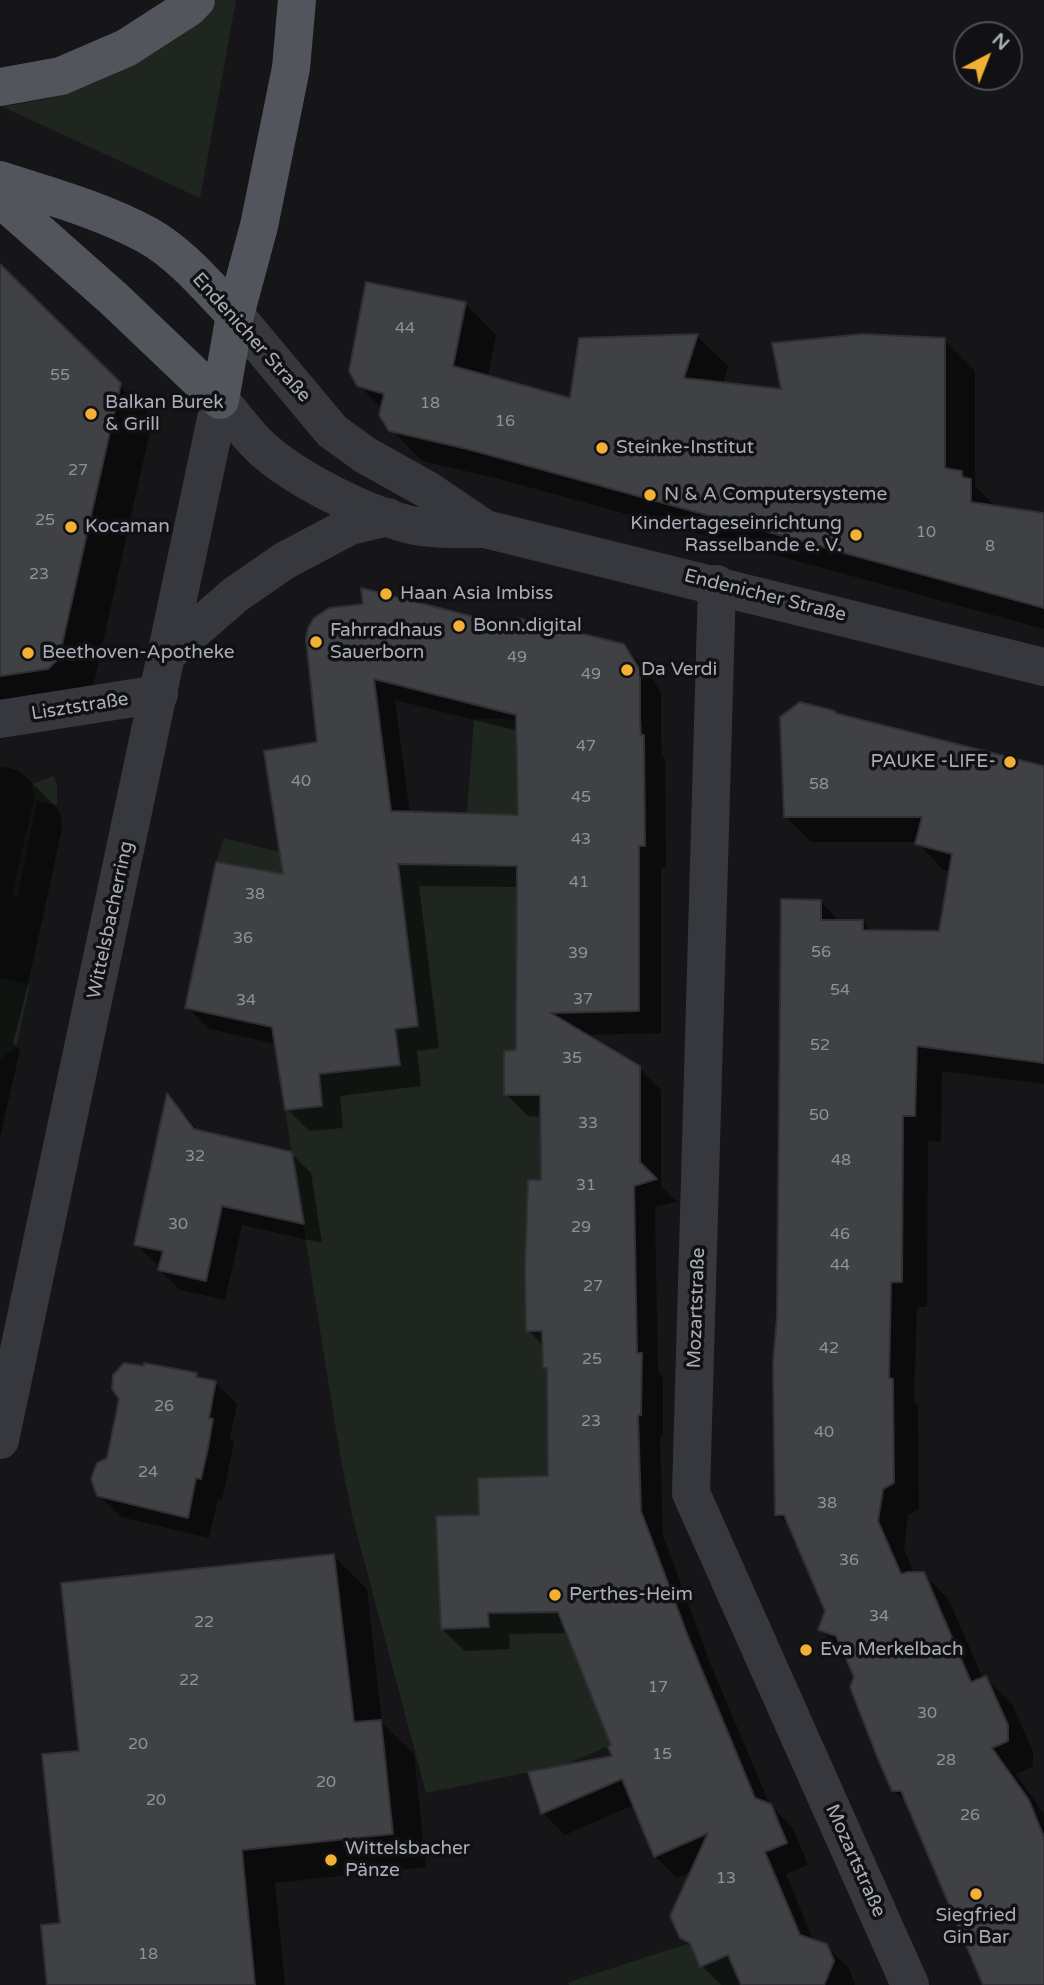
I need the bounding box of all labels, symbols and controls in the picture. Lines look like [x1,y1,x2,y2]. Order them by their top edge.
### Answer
north arrow [953,21,1023,91]
text: N [988,29,1014,55]
street label: Endenicher Straße [187,269,315,407]
house number: 44 [395,319,415,339]
house number: 55 [50,366,70,386]
place label: Balkan Burek & Grill [105,392,224,436]
house number: 18 [420,394,440,414]
marker: Balkan Burek & Grill [83,406,99,422]
house number: 16 [495,412,515,432]
place label: Steinke-Institut [616,437,754,459]
marker: Steinke-Institut [594,440,610,456]
house number: 27 [68,461,88,481]
place label: N & A Computersysteme [664,484,887,506]
marker: N & A Computersysteme [642,487,658,503]
house number: 25 [35,511,55,531]
place label: Kindertageseinrichtung Rasselbande e. V. [630,513,842,557]
place label: Kocaman [85,516,170,538]
marker: Kocaman [63,519,79,535]
house number: 10 [916,523,936,543]
marker: Kindertageseinrichtung Rasselbande e. V. [848,527,864,543]
house number: 8 [985,537,995,557]
house number: 23 [29,565,49,585]
street label: Endenicher Straße [682,565,848,627]
place label: Haan Asia Imbiss [400,583,553,605]
marker: Haan Asia Imbiss [378,586,394,602]
place label: Bonn.digital [473,615,582,637]
marker: Bonn.digital [451,618,467,634]
place label: Fahrradhaus Sauerborn [330,620,442,664]
marker: Fahrradhaus Sauerborn [308,634,324,650]
place label: Beethoven-Apotheke [42,642,235,664]
marker: Beethoven-Apotheke [20,645,36,661]
house number: 49 [507,648,527,668]
place label: Da Verdi [641,659,717,681]
marker: Da Verdi [619,662,635,678]
house number: 49 [581,665,601,685]
street label: Lisztstraße [30,688,130,726]
house number: 47 [576,737,596,757]
place label: PAUKE -LIFE- [871,751,996,773]
marker: PAUKE -LIFE- [1002,754,1018,770]
house number: 40 [291,772,311,792]
house number: 58 [809,775,829,795]
house number: 45 [571,788,591,808]
house number: 43 [571,830,591,850]
street label: Wittelsbacherring [83,839,139,1001]
house number: 41 [569,873,589,893]
house number: 38 [245,885,265,905]
house number: 36 [233,929,253,949]
house number: 56 [811,943,831,963]
house number: 39 [568,944,588,964]
house number: 54 [830,981,850,1001]
house number: 37 [573,990,593,1010]
house number: 34 [236,991,256,1011]
house number: 52 [810,1036,830,1056]
house number: 35 [562,1049,582,1069]
house number: 50 [809,1106,829,1126]
house number: 33 [578,1114,598,1134]
house number: 32 [185,1147,205,1167]
house number: 48 [831,1151,851,1171]
house number: 31 [576,1176,596,1196]
house number: 30 [168,1215,188,1235]
house number: 29 [571,1218,591,1238]
house number: 46 [830,1225,850,1245]
street label: Mozartstraße [683,1247,711,1369]
house number: 44 [830,1256,850,1276]
house number: 27 [583,1277,603,1297]
house number: 42 [819,1339,839,1359]
house number: 25 [582,1350,602,1370]
house number: 26 [154,1397,174,1417]
house number: 23 [581,1412,601,1432]
house number: 40 [814,1423,834,1443]
house number: 24 [138,1463,158,1483]
house number: 38 [817,1494,837,1514]
house number: 36 [839,1551,859,1571]
place label: Perthes-Heim [569,1584,693,1606]
marker: Perthes-Heim [547,1587,563,1603]
house number: 34 [869,1607,889,1627]
house number: 22 [194,1613,214,1633]
place label: Eva Merkelbach [820,1639,964,1661]
marker: Eva Merkelbach [798,1642,814,1658]
house number: 22 [179,1671,199,1691]
house number: 17 [648,1678,668,1698]
house number: 30 [917,1704,937,1724]
house number: 20 [128,1735,148,1755]
house number: 15 [652,1745,672,1765]
house number: 28 [936,1751,956,1771]
house number: 20 [316,1773,336,1793]
house number: 20 [146,1791,166,1811]
street label: Mozartstraße [820,1801,890,1921]
house number: 26 [960,1806,980,1826]
place label: Wittelsbacher Pänze [345,1838,470,1882]
marker: Wittelsbacher Pänze [323,1852,339,1868]
house number: 13 [716,1869,736,1889]
marker: Siegfried Gin Bar [968,1886,984,1902]
place label: Siegfried Gin Bar [935,1905,1017,1949]
house number: 18 [138,1945,158,1965]

